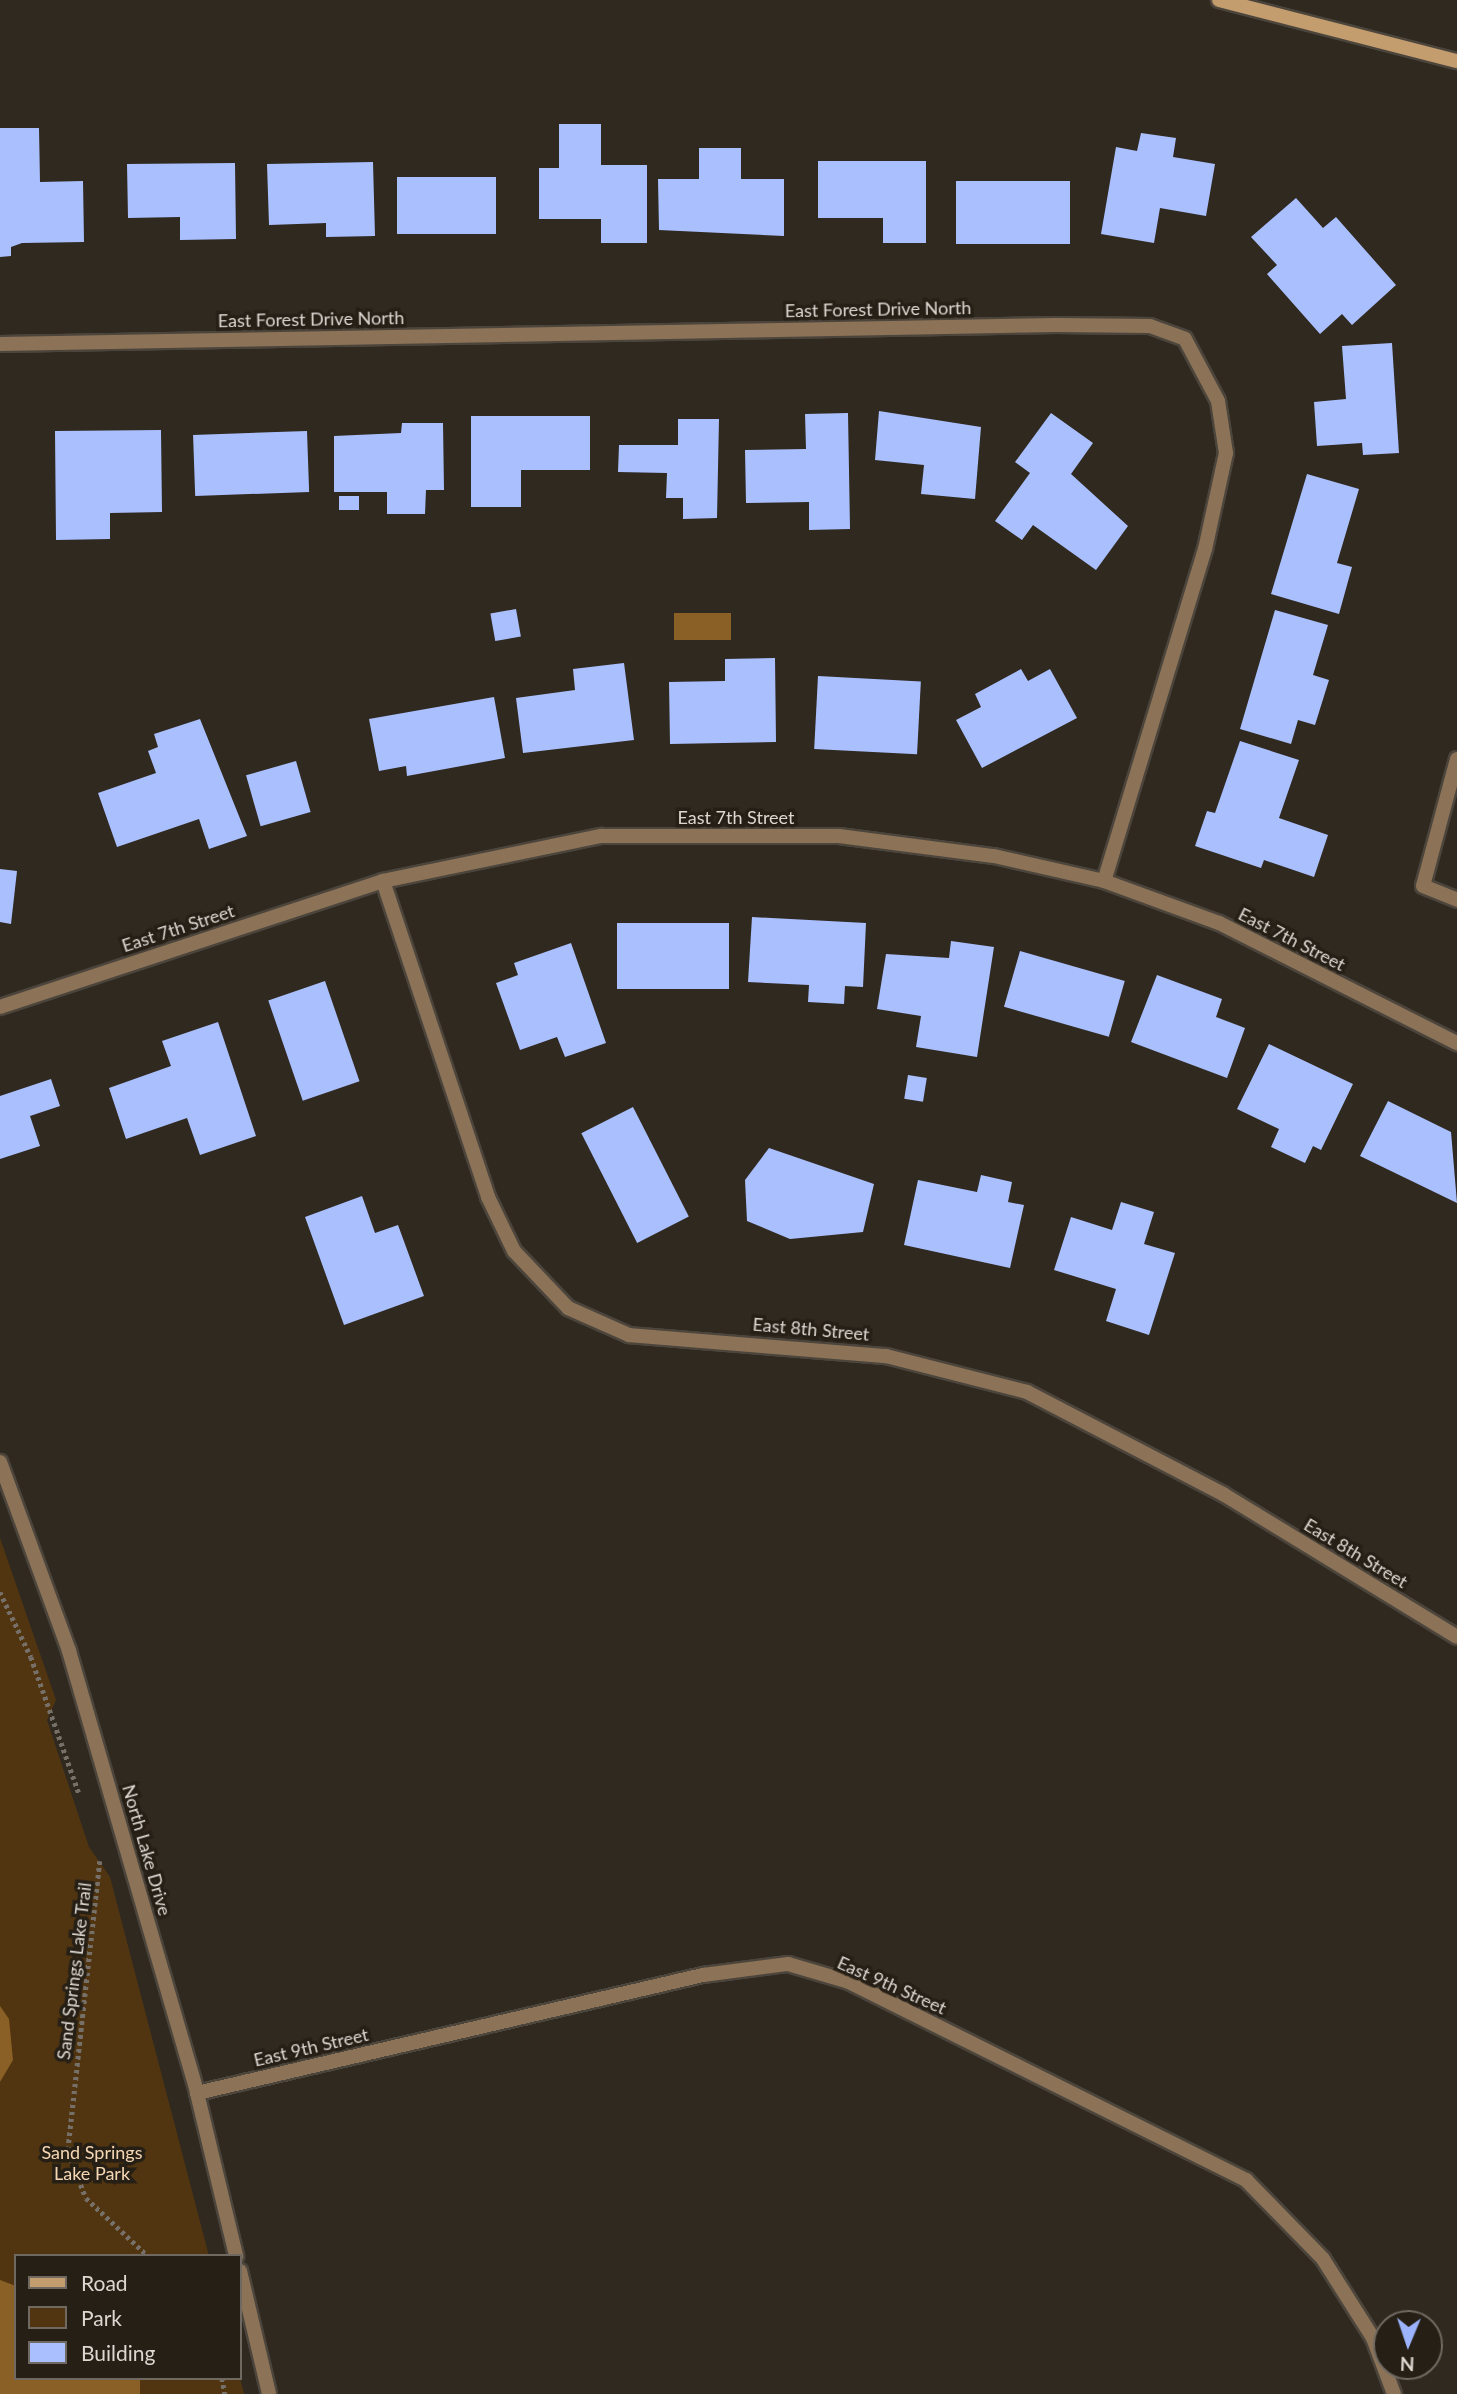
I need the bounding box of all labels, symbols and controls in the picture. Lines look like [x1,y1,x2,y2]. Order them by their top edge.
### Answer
street label: East Forest Drive North [785,297,971,321]
street label: East Forest Drive North [218,307,404,331]
street label: East 7th Street [677,806,795,828]
street label: East 7th Street [119,900,237,956]
street label: East 7th Street [1235,903,1349,975]
street label: East 8th Street [752,1313,870,1345]
street label: East 8th Street [1300,1514,1412,1592]
street label: North Lake Drive [118,1782,176,1918]
street label: Sand Springs Lake Trail [52,1881,96,2061]
street label: East 9th Street [834,1951,950,2019]
street label: East 9th Street [252,2023,370,2071]
park label: Sand Springs Lake Park [41,2142,143,2184]
legend [14,2254,242,2380]
text: Road [81,2270,128,2295]
text: Park [81,2305,122,2330]
north arrow [1373,2310,1443,2380]
text: Building [81,2340,156,2365]
text: N [1400,2353,1415,2376]

